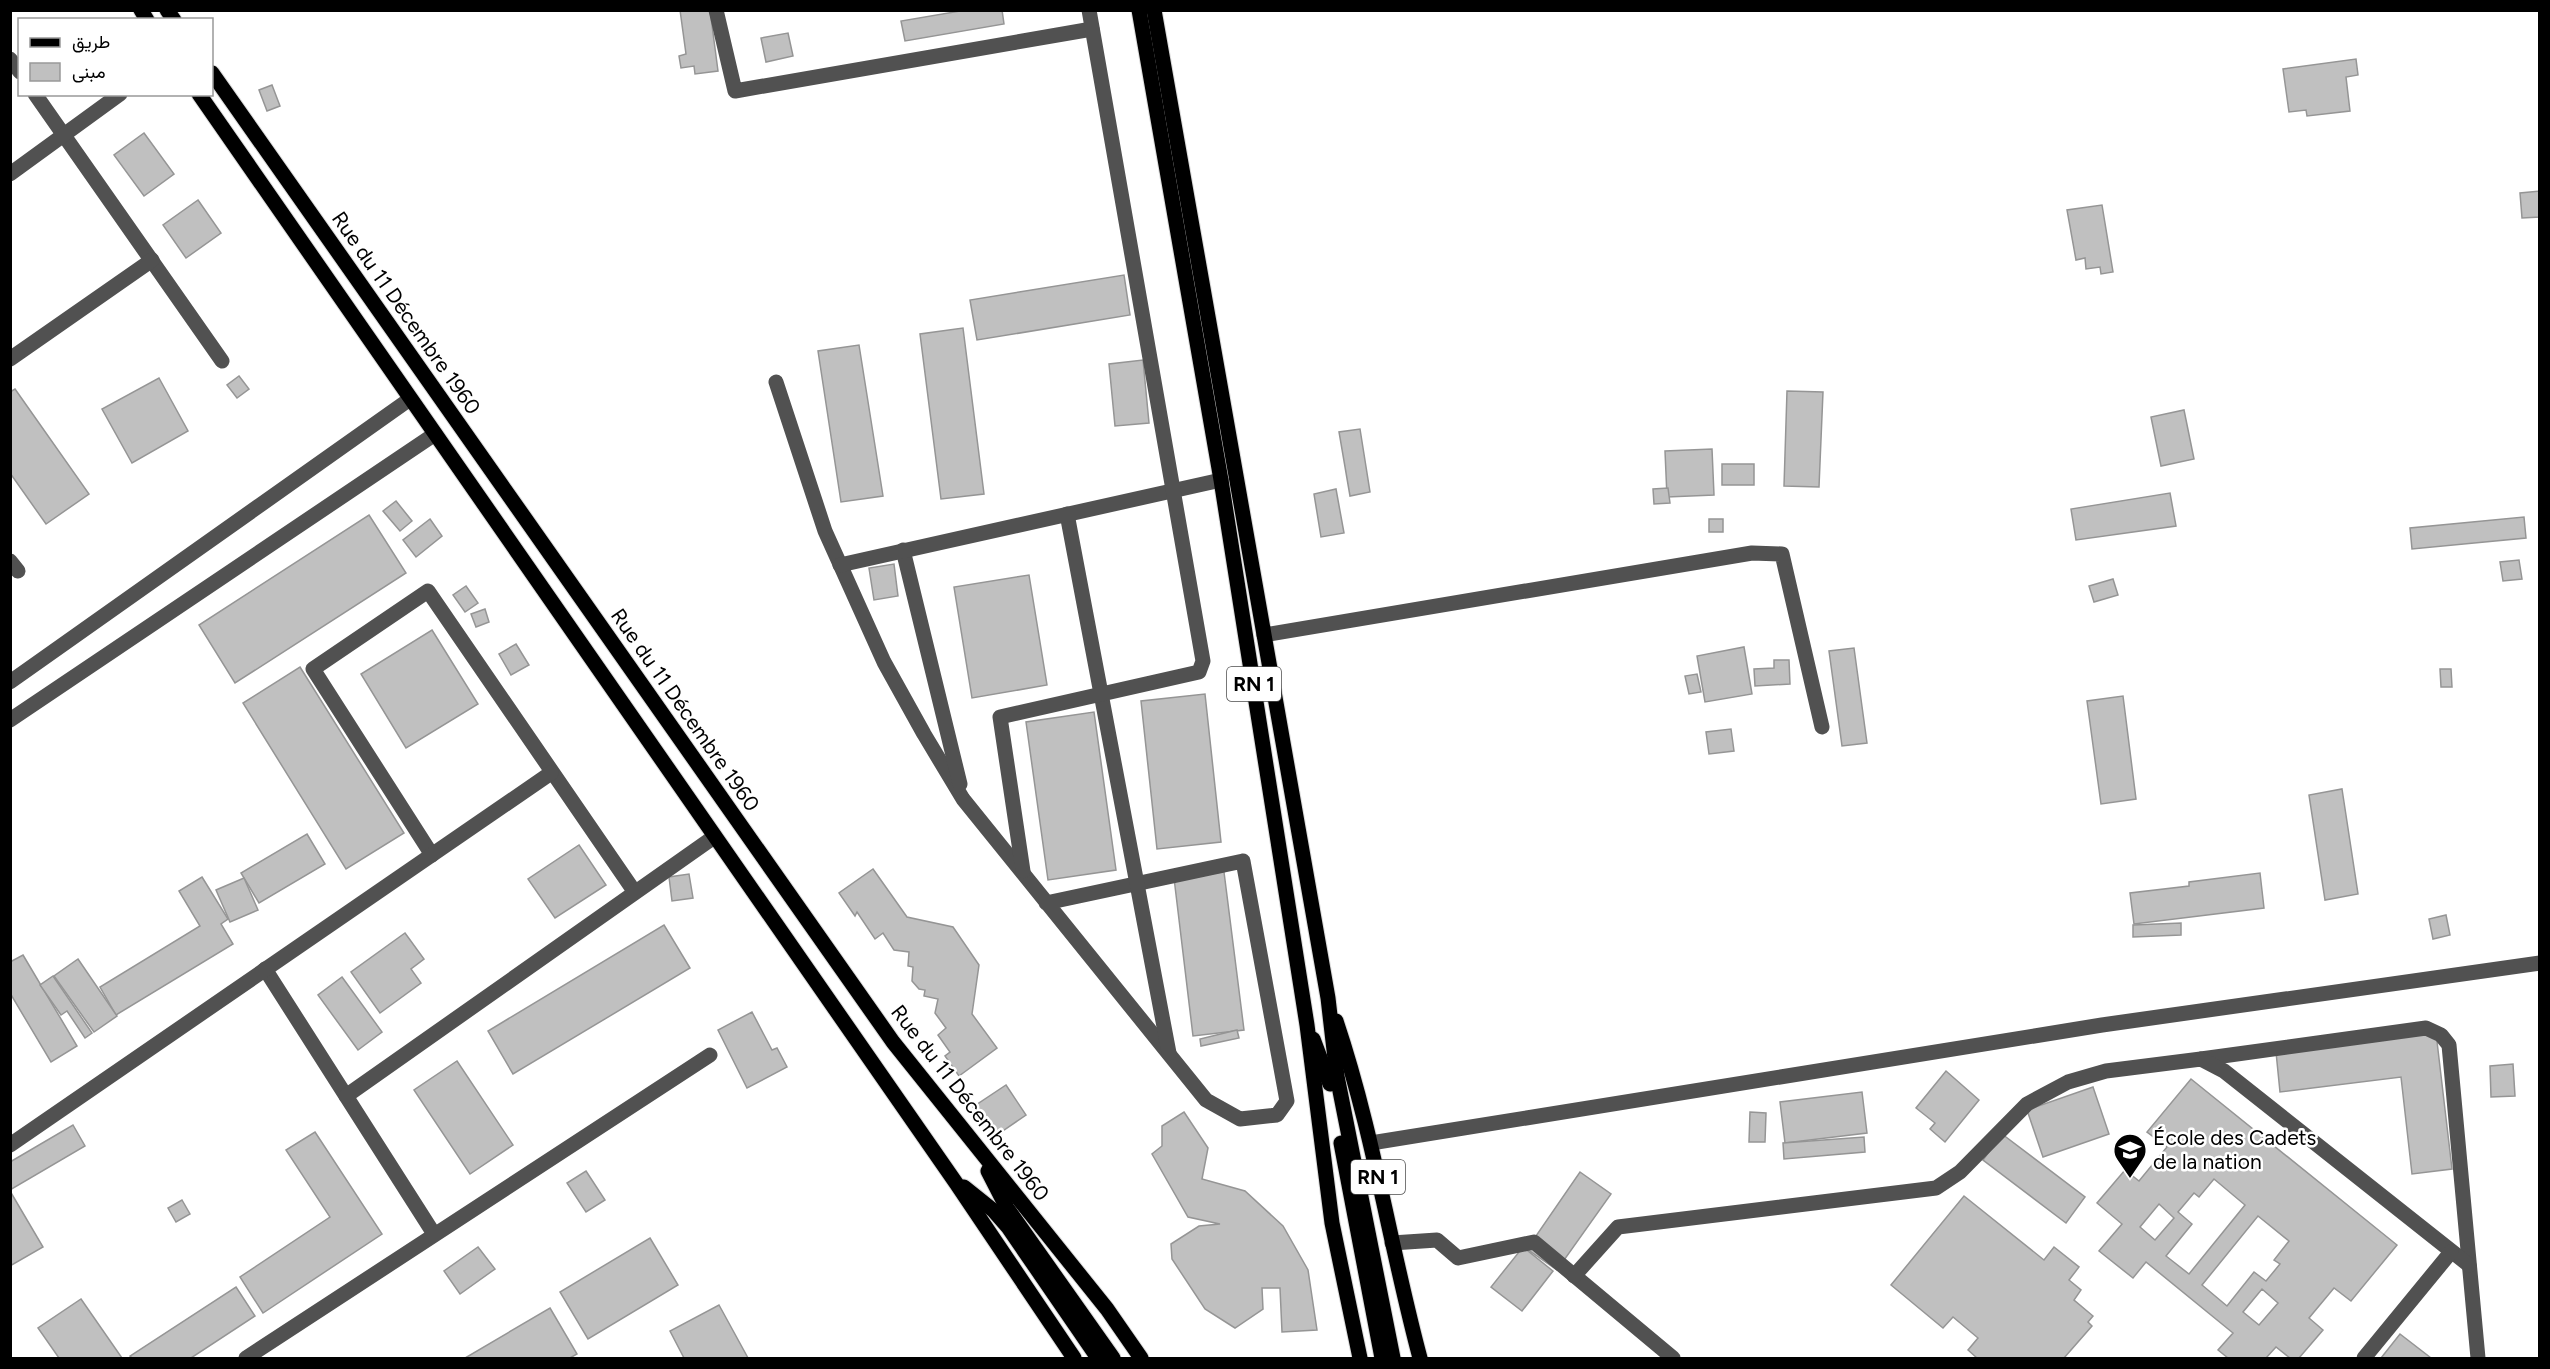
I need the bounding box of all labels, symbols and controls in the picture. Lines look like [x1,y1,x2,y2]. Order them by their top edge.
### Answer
legend [18,18,213,96]
text: طريق [72,31,110,53]
text: مبنى [72,61,106,83]
street label: Rue du 11 Décembre 1960 [327,206,486,419]
street label: Rue du 11 Décembre 1960 [606,603,765,816]
road number: RN 1 [1227,667,1281,701]
street label: Rue du 11 Décembre 1960 [886,1000,1055,1206]
place label: École des Cadets de la nation [2153,1125,2316,1174]
school or university icon: École des Cadets de la nation [2112,1132,2148,1179]
road number: RN 1 [1351,1160,1405,1194]

